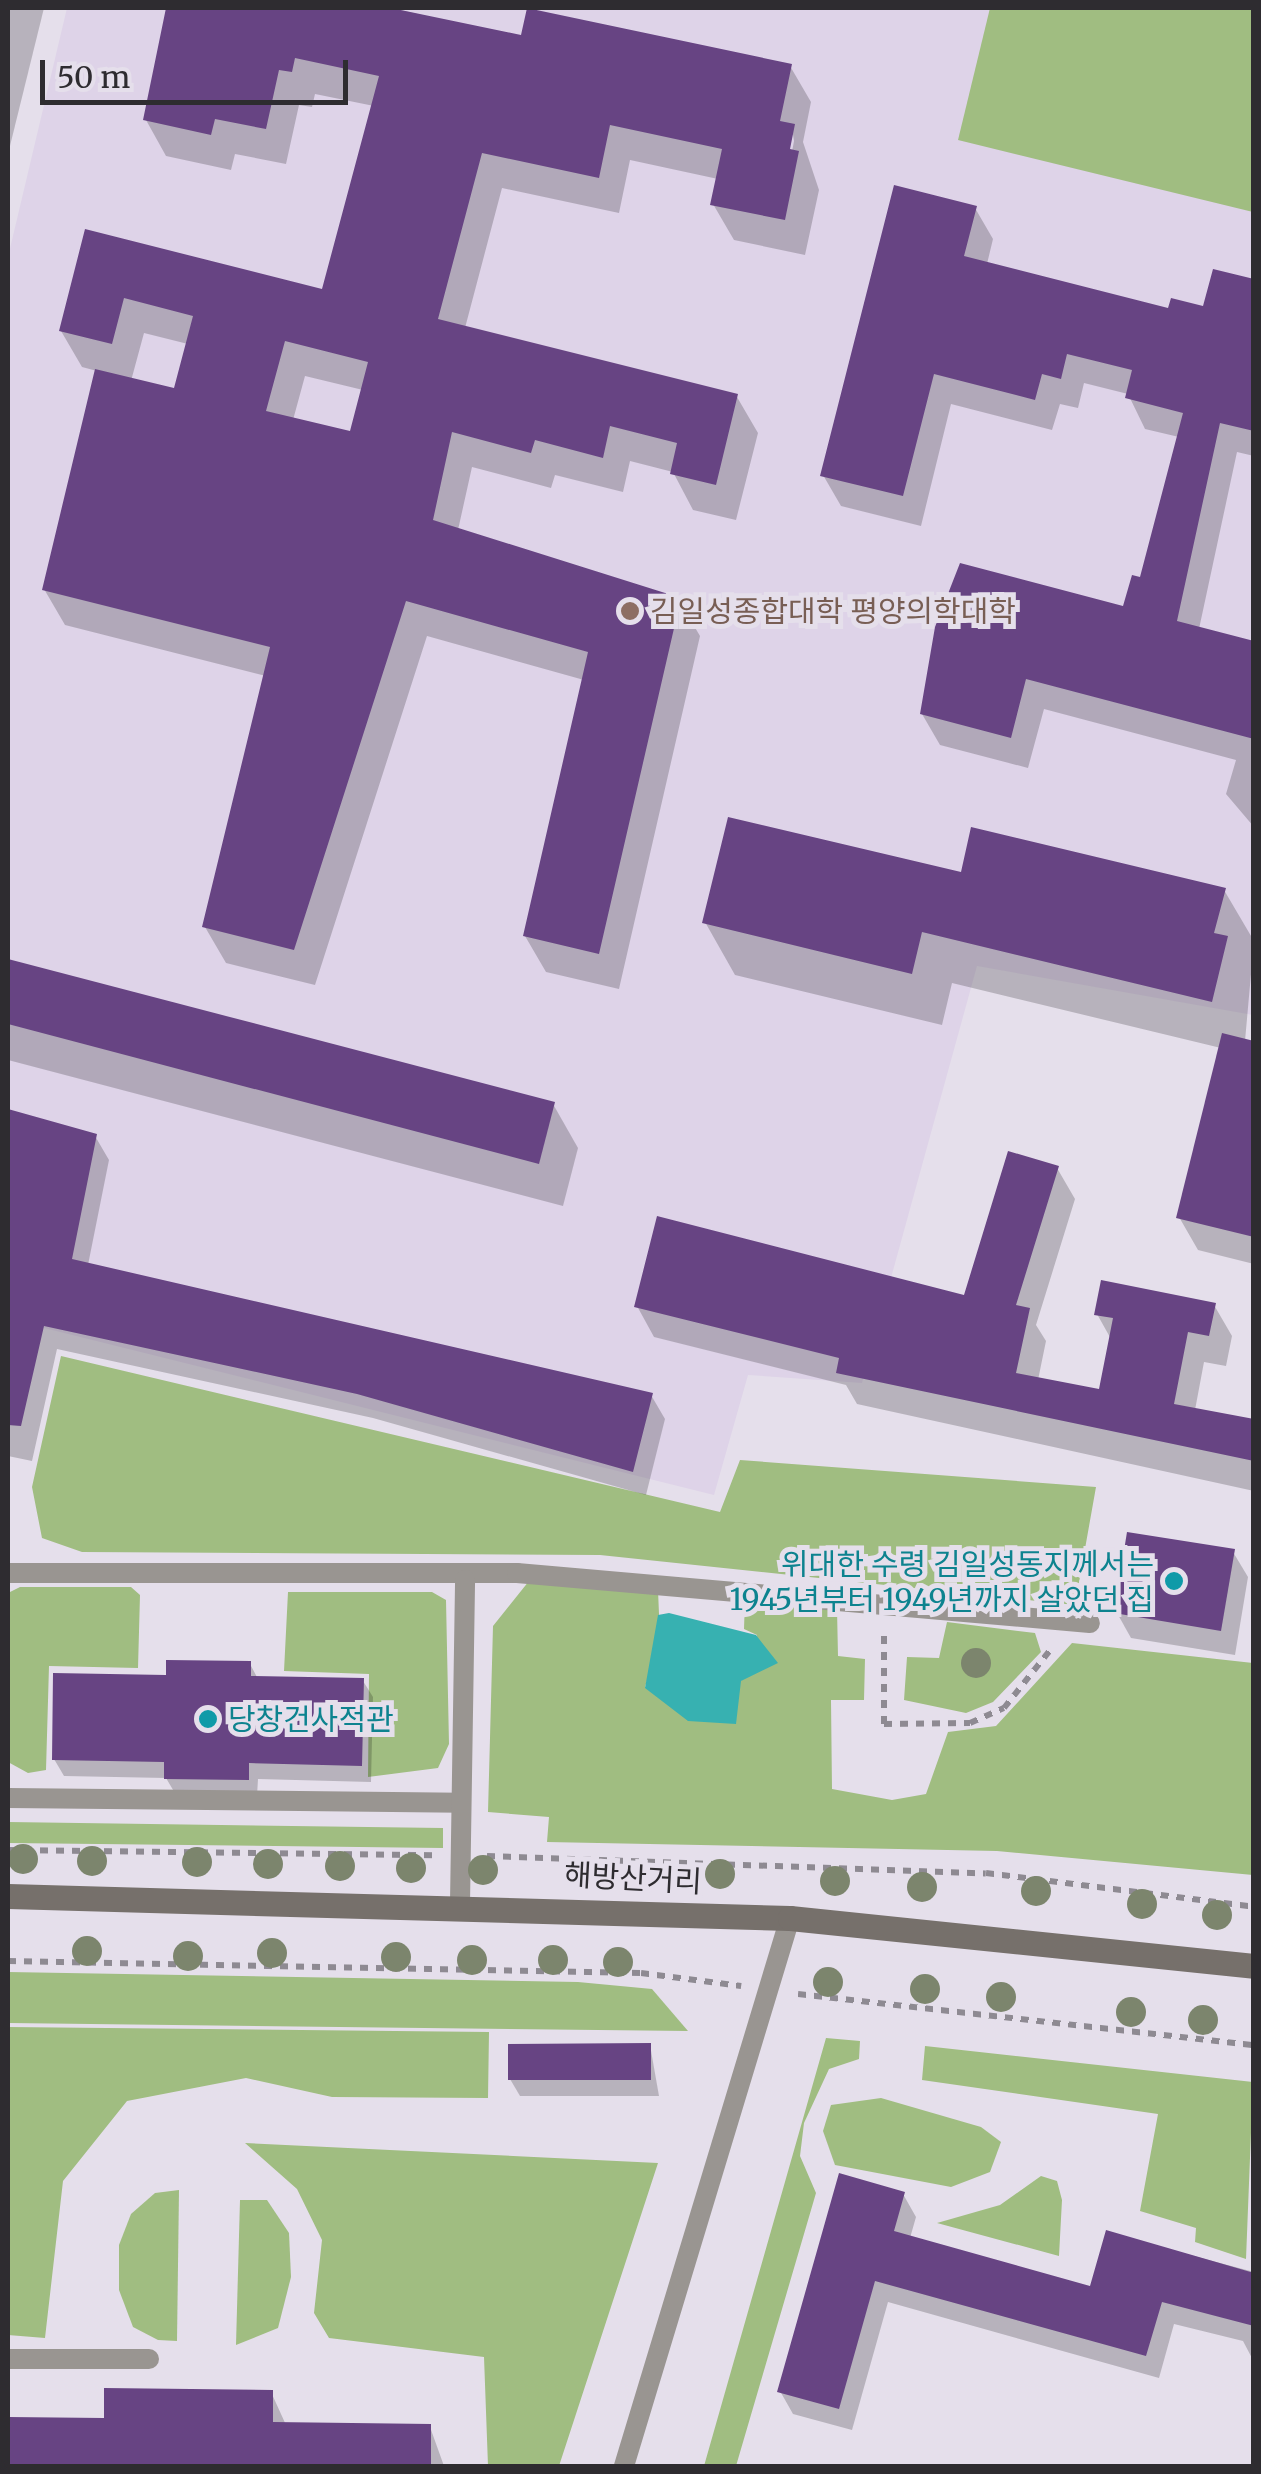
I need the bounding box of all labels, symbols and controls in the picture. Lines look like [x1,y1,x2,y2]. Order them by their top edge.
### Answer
scale bar [45,40,352,102]
text: 50 m [57,58,130,96]
place label: 김일성종합대학 평양의학대학 [650,593,1016,629]
marker: 김일성종합대학 평양의학대학 [619,600,641,622]
place label: 위대한 수령 김일성동지께서는 1945년부터 1949년까지 살았던 집 [729,1546,1154,1616]
marker: 위대한 수령 김일성동지께서는 1945년부터 1949년까지 살았던 집 [1163,1570,1185,1592]
place label: 당창건사적관 [228,1701,394,1737]
marker: 당창건사적관 [197,1708,219,1730]
street label: 해방산거리 [563,1856,703,1900]

